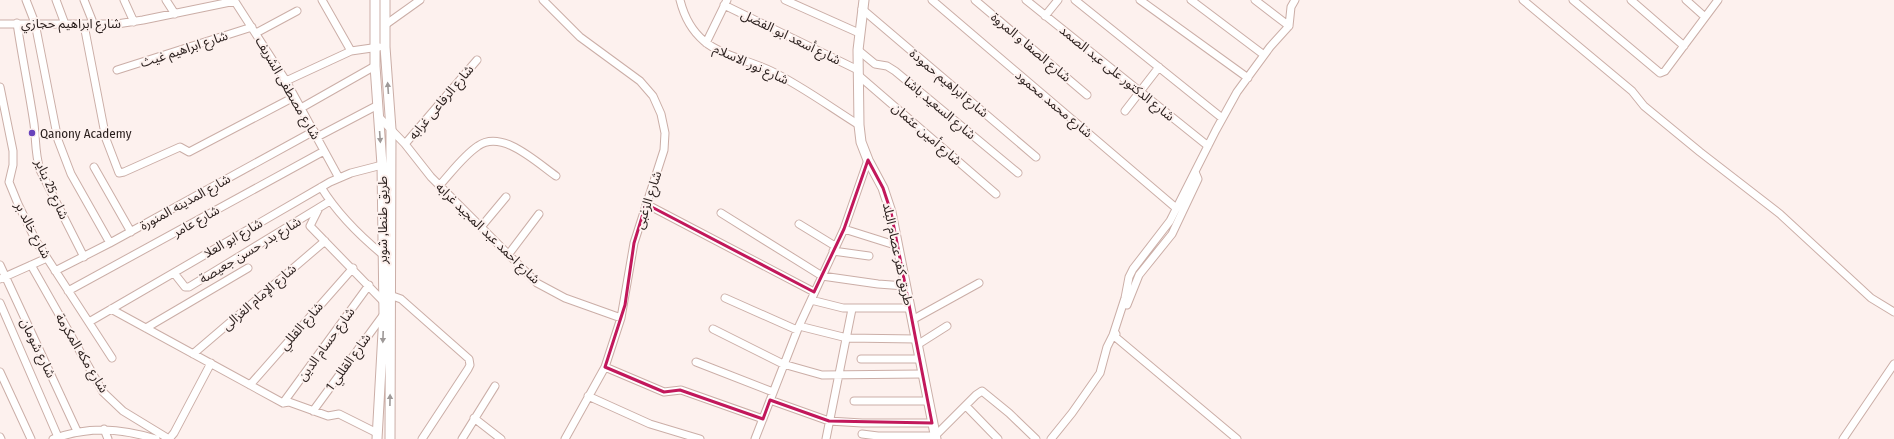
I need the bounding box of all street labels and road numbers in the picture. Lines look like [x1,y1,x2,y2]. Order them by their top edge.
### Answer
street label: شارع أسعد ابو الفضل [737,6,844,70]
street label: شارع الصفا و المروة [986,9,1074,87]
street label: شارع ابراهيم حجازي [21,16,121,34]
street label: شارع الدكتور على عبد الصمد [1055,22,1177,126]
street label: شارع ابراهيم غيث [138,28,231,73]
street label: شارع مصطفى الشريف [250,34,324,144]
street label: شارع نور الاسلام [710,41,791,90]
street label: شارع ابراهيم حمودة [905,46,991,123]
street label: شارع الرفاعى غرابه [405,62,479,144]
street label: شارع محمد محمود [1010,67,1096,143]
street label: شارع السعيد باشا [899,74,979,145]
street label: شارع أمين عثمان [887,99,965,171]
street label: شارع 25 يناير [29,156,72,223]
street label: شارع الزغبى [632,169,667,232]
street label: شارع المدينه المنورة [137,171,234,236]
street label: طريق طنطا, شوبر [375,176,391,265]
street label: شارع احمد عبد المجيد غرابه [431,179,543,289]
street label: شارع خالد بر [9,198,54,262]
street label: طريق كفر عصام البلد [878,201,916,307]
street label: شارع عامر [169,202,223,243]
street label: شارع بدر حسن جعيصة [196,214,305,289]
street label: شارع ابو العلا [201,215,266,263]
street label: شارع الإمام الغزالى [219,261,301,335]
street label: شارع القللي [276,299,328,355]
street label: شارع حسام الدين [294,304,360,385]
street label: شارع مكه المكرمة [50,311,111,397]
street label: شارع شومان [14,316,59,381]
street label: شارع القللي 1 [322,331,376,395]

